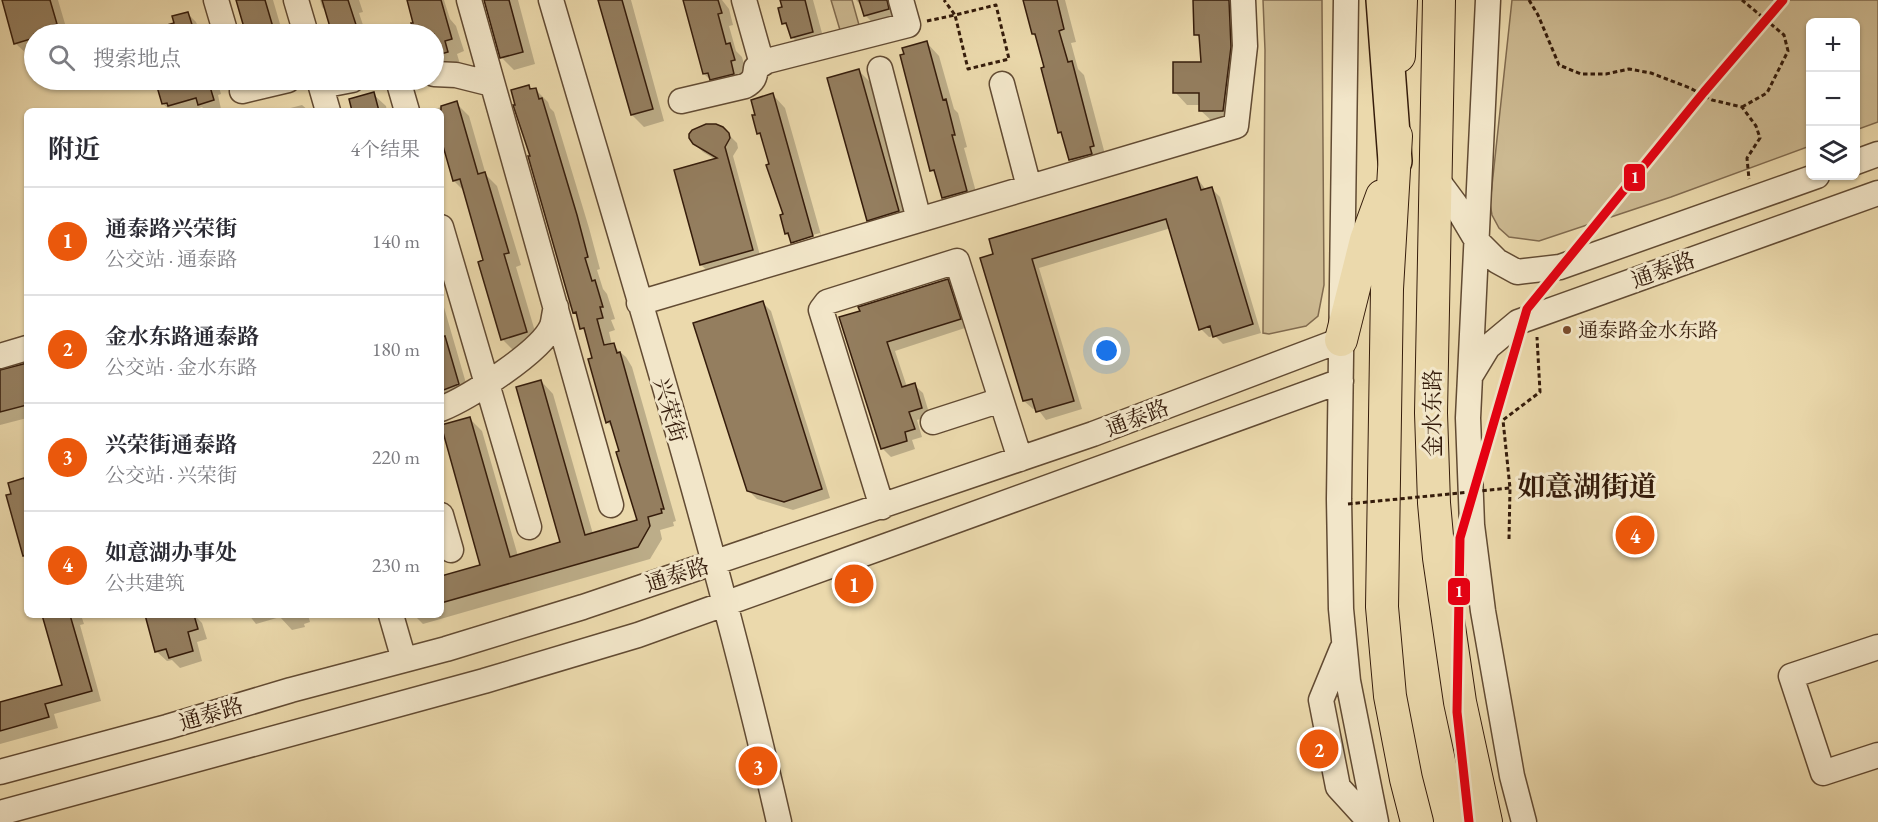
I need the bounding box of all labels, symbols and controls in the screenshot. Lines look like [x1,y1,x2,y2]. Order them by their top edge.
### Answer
map controls [1806,18,1860,180]
button: + [1806,18,1860,72]
search box [24,24,444,90]
icon: search [45,41,78,74]
text: 搜索地点 [93,44,181,73]
button: − [1806,72,1860,126]
button: layers [1806,126,1860,180]
text: 附近 [48,132,100,166]
text: 4个结果 [350,136,420,162]
line badge: 1 [1623,163,1646,192]
text: 1 [1631,167,1639,188]
text: 通泰路兴荣街 [105,214,237,243]
text: 1 [62,228,73,254]
text: 140 m [372,228,420,254]
street label: 通泰路 [1627,245,1699,295]
text: 公交站 · 通泰路 [105,246,237,272]
place label: 通泰路金水东路 [1578,317,1718,343]
text: 金水东路通泰路 [105,322,259,351]
marker: 通泰路金水东路 [1561,324,1573,336]
text: 2 [62,336,73,362]
text: 180 m [372,336,420,362]
your location [1092,336,1121,365]
text: 公交站 · 金水东路 [105,354,257,380]
street label: 金水东路 [1418,369,1447,457]
street label: 兴荣街 [647,374,693,446]
street label: 通泰路 [1101,393,1173,443]
text: 兴荣街通泰路 [105,430,237,459]
text: 3 [62,444,73,470]
text: 220 m [372,444,420,470]
text: 公交站 · 兴荣街 [105,462,237,488]
district label: 如意湖街道 [1517,468,1657,504]
pin: 4 [1616,512,1654,558]
text: 如意湖办事处 [105,538,237,567]
street label: 通泰路 [641,551,713,599]
text: 4 [62,552,73,578]
text: 230 m [372,552,420,578]
pin: 1 [834,562,874,606]
text: 公共建筑 [105,570,185,596]
line badge: 1 [1447,577,1471,606]
text: 1 [1455,581,1463,602]
street label: 通泰路 [175,690,247,738]
pin: 2 [1300,726,1338,771]
pin: 3 [738,744,777,789]

